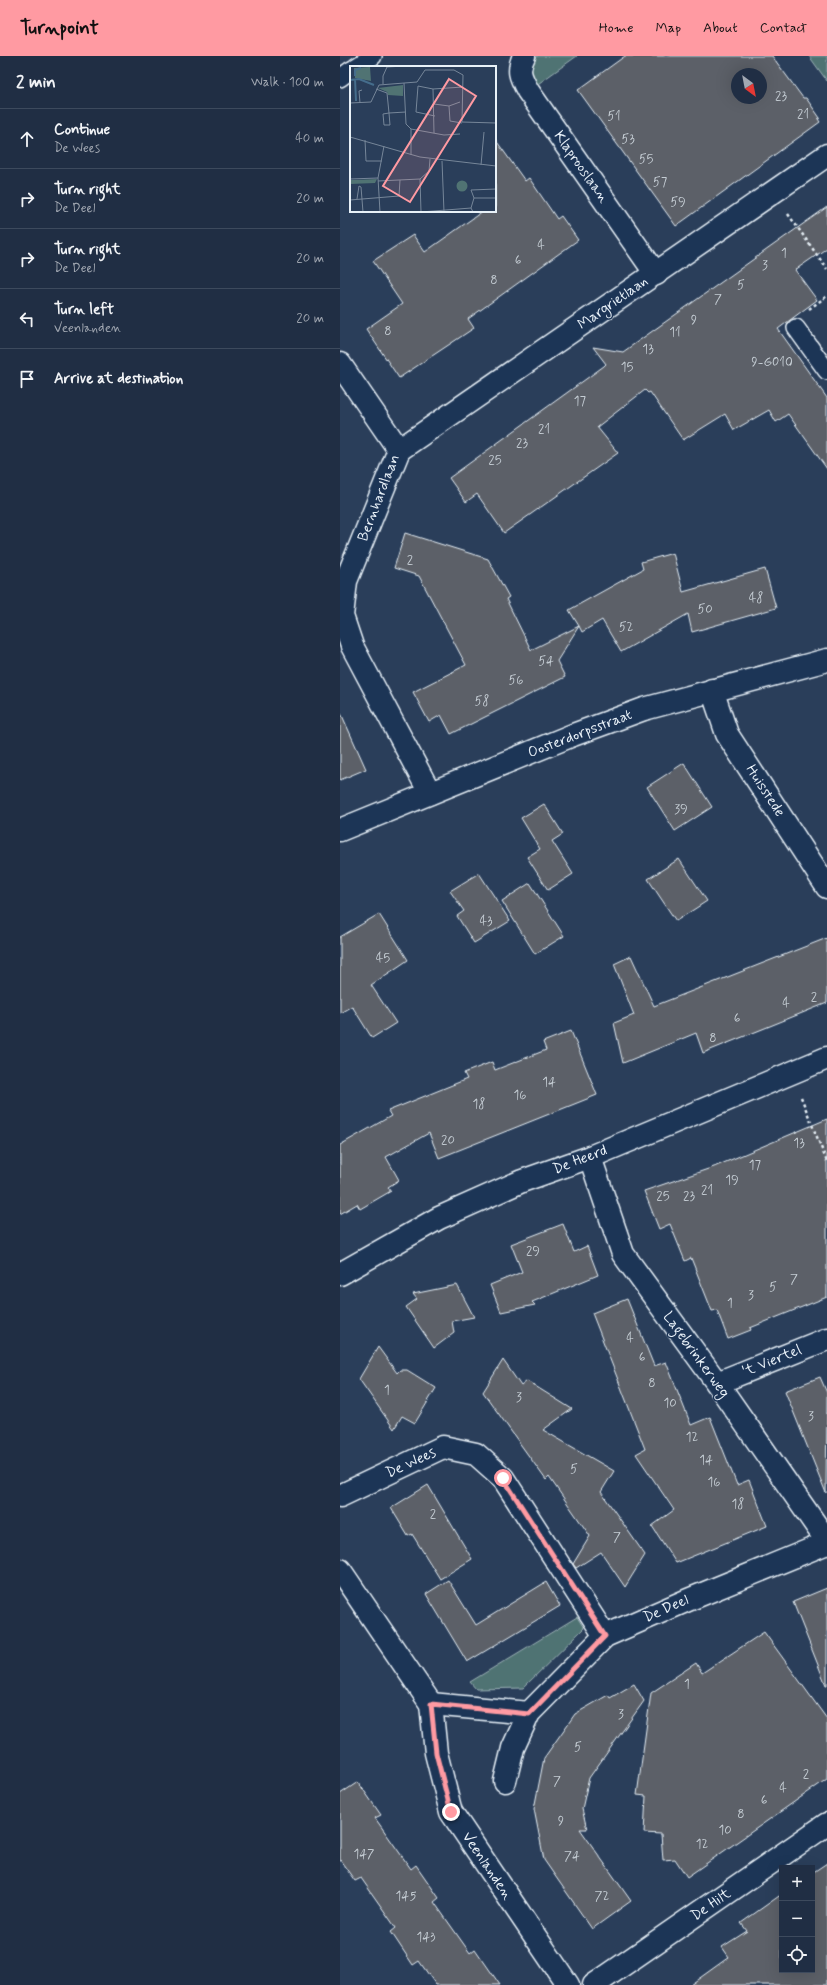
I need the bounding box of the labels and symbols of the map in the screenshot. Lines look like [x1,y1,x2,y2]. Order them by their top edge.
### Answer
inset map [350,66,496,212]
north arrow [731,68,767,104]
house number: 23 [775,88,787,105]
house number: 21 [797,106,809,123]
house number: 51 [607,108,621,125]
street label: Klaprooslaan [549,127,613,207]
house number: 53 [621,131,635,148]
house number: 55 [639,151,653,168]
house number: 57 [653,174,668,191]
house number: 59 [670,194,686,211]
house number: 4 [537,237,545,254]
house number: 1 [781,245,787,262]
house number: 6 [515,252,522,269]
house number: 3 [762,257,768,274]
street label: Margrietlaan [574,271,653,335]
house number: 8 [490,272,498,289]
house number: 5 [737,277,745,294]
house number: 7 [714,291,722,308]
house number: 9 [691,312,697,329]
house number: 8 [384,323,392,340]
house number: 11 [669,324,681,341]
house number: 13 [642,341,654,358]
house number: 9-G010 [751,354,793,371]
house number: 15 [621,359,633,376]
house number: 17 [574,393,587,410]
house number: 21 [538,421,550,438]
house number: 23 [516,435,528,452]
street label: Bernhardlaan [353,452,405,544]
house number: 25 [488,452,502,469]
house number: 2 [407,552,414,569]
house number: 48 [749,590,763,607]
house number: 50 [697,601,713,618]
house number: 52 [619,619,633,636]
house number: 54 [538,653,554,670]
house number: 56 [509,672,524,689]
house number: 58 [475,693,489,710]
street label: Oosterdorpsstraat [525,705,635,763]
street label: Huisstede [741,761,789,821]
house number: 39 [674,801,688,818]
house number: 43 [479,913,493,930]
house number: 45 [376,950,390,967]
house number: 2 [811,989,818,1006]
house number: 4 [782,995,790,1012]
house number: 6 [734,1010,741,1027]
house number: 8 [709,1030,717,1047]
house number: 14 [542,1074,556,1091]
house number: 16 [513,1087,527,1104]
house number: 18 [473,1096,485,1113]
house number: 20 [441,1132,455,1149]
house number: 13 [793,1135,805,1152]
street label: De Heerd [550,1140,610,1179]
house number: 17 [749,1157,762,1174]
house number: 19 [725,1172,739,1189]
house number: 21 [701,1182,713,1199]
house number: 25 [656,1188,670,1205]
house number: 23 [683,1188,695,1205]
house number: 29 [526,1243,540,1260]
house number: 7 [790,1271,798,1288]
house number: 5 [769,1279,777,1296]
house number: 3 [748,1287,754,1304]
house number: 1 [727,1295,733,1312]
street label: Lagebrinkerweg [657,1308,734,1403]
house number: 4 [626,1330,634,1347]
street label: 't Viertel [739,1340,805,1382]
house number: 6 [639,1349,646,1366]
house number: 8 [648,1375,656,1392]
house number: 1 [384,1382,390,1399]
house number: 3 [516,1389,522,1406]
house number: 10 [663,1395,677,1412]
house number: 3 [808,1408,814,1425]
house number: 12 [686,1429,698,1446]
street label: De Wees [383,1443,439,1483]
house number: 14 [699,1452,713,1469]
house number: 5 [570,1461,578,1478]
route start [494,1469,512,1487]
house number: 16 [707,1474,721,1491]
house number: 18 [732,1496,744,1513]
house number: 2 [430,1506,437,1523]
house number: 7 [613,1529,621,1546]
street label: De Deel [640,1590,692,1628]
house number: 1 [684,1676,690,1693]
house number: 3 [618,1706,624,1723]
house number: 5 [574,1739,582,1756]
house number: 2 [803,1766,810,1783]
house number: 7 [553,1773,561,1790]
house number: 4 [779,1780,787,1797]
house number: 6 [761,1792,768,1809]
route end [442,1803,460,1821]
house number: 8 [737,1806,745,1823]
house number: 9 [558,1813,564,1830]
house number: 10 [718,1822,732,1839]
street label: Veenlanden [457,1828,517,1904]
house number: 12 [696,1836,708,1853]
house number: 147 [354,1846,374,1863]
house number: 74 [564,1848,580,1865]
street label: De Hilt [687,1884,735,1926]
house number: 145 [396,1888,416,1905]
house number: 72 [595,1888,610,1905]
house number: 143 [416,1929,436,1946]

